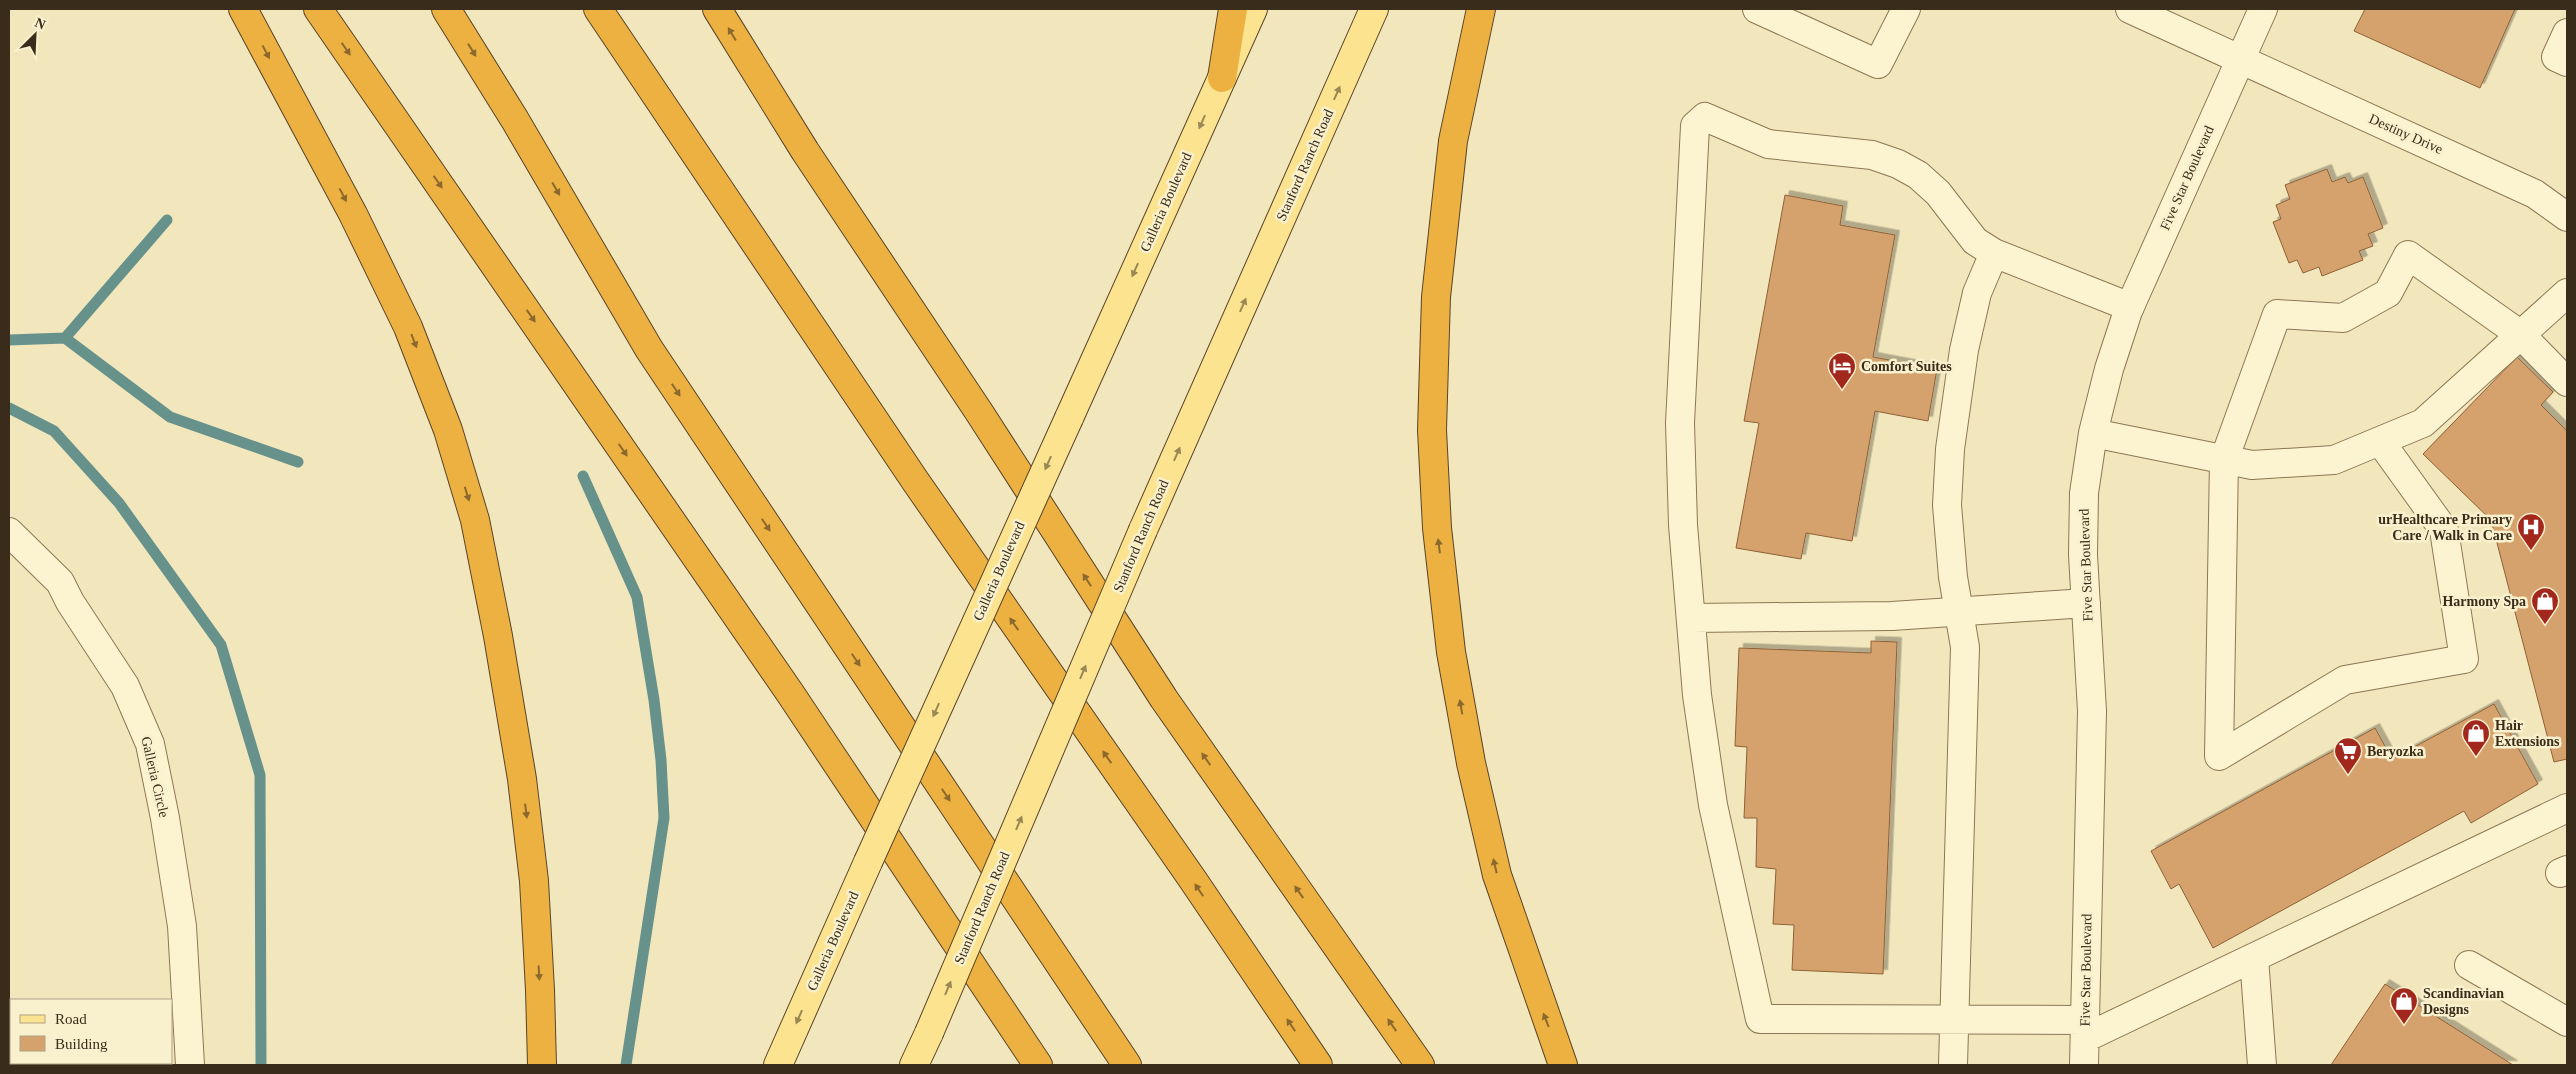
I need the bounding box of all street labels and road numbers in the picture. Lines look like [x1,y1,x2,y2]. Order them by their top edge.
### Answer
street label: Stanford Ranch Road [1274,107,1336,223]
street label: Destiny Drive [2367,111,2445,157]
street label: Five Star Boulevard [2157,123,2217,233]
street label: Galleria Boulevard [1137,150,1195,254]
street label: Stanford Ranch Road [1111,478,1171,594]
street label: Five Star Boulevard [2077,508,2095,622]
street label: Galleria Boulevard [970,519,1028,623]
street label: Galleria Circle [138,735,172,819]
street label: Stanford Ranch Road [952,850,1012,966]
street label: Galleria Boulevard [804,889,862,993]
street label: Five Star Boulevard [2078,913,2094,1027]

